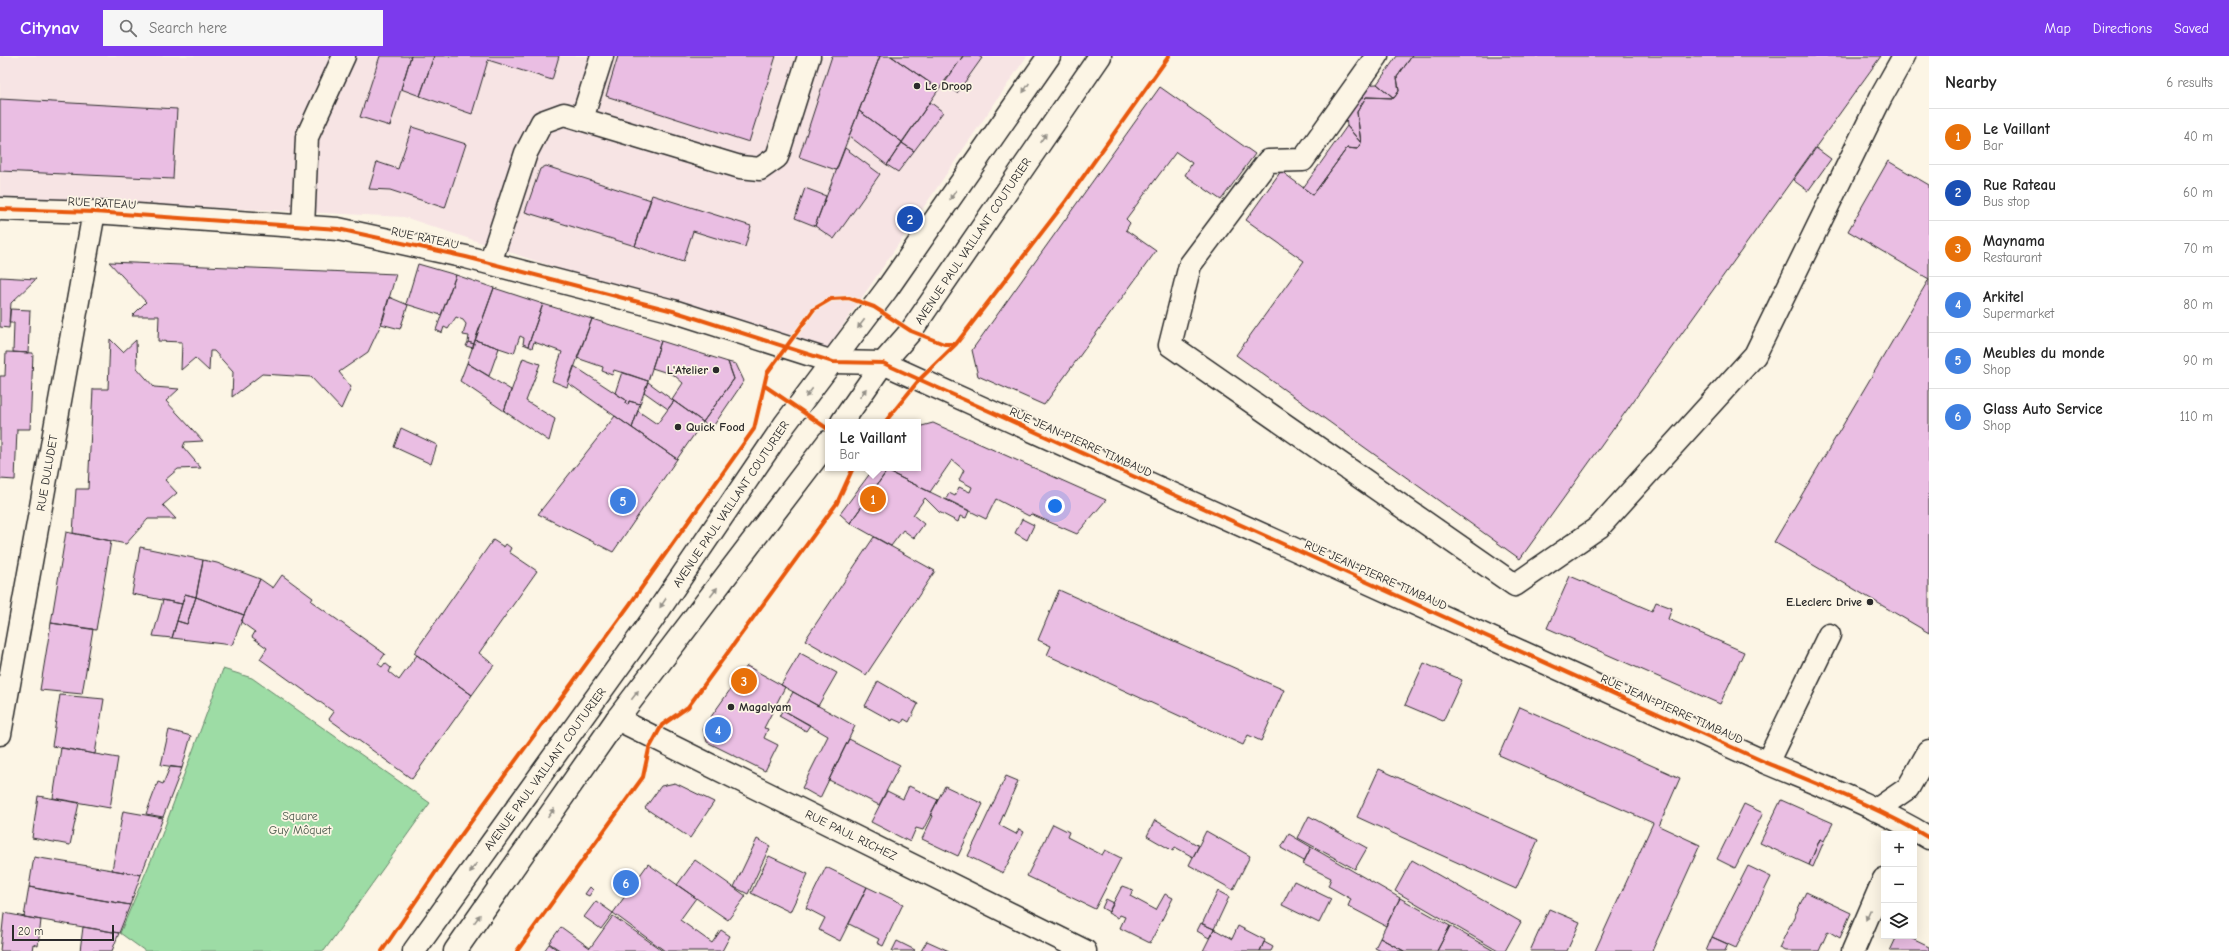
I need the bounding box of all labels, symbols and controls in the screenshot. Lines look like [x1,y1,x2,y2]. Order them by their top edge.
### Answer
search box [103,10,383,46]
text: Citynav [20,17,79,39]
icon: search [117,17,139,39]
text: Search here [149,19,227,37]
text: Map [2044,20,2071,37]
text: Directions [2093,20,2152,37]
text: Saved [2174,20,2209,37]
text: Nearby [1945,73,1996,92]
text: 6 results [2166,75,2213,90]
place label: Le Droop [925,79,972,93]
marker: Le Droop [912,81,922,91]
one-way arrow [1022,83,1030,93]
text: Le Vaillant [1983,120,2050,138]
text: 1 [1955,129,1961,144]
text: 40 m [2184,129,2213,144]
one-way arrow [1039,132,1047,143]
text: Bar [1983,138,2003,153]
street label: AVENUE PAUL VAILLANT COUTURIER [912,155,1034,327]
text: Rue Rateau [1983,176,2056,194]
text: 2 [1955,185,1961,200]
text: 60 m [2183,185,2213,200]
one-way arrow [949,190,957,201]
street label: RUE RATEAU [67,194,137,212]
text: Bus stop [1983,194,2030,209]
pin: 2 [897,204,923,234]
street label: RUE RATEAU [390,224,460,252]
text: Maynama [1983,232,2045,250]
text: 3 [1955,241,1961,256]
text: 70 m [2184,241,2213,256]
text: Restaurant [1983,250,2042,265]
text: Arkitel [1983,288,2024,306]
text: 4 [1955,297,1961,312]
text: 80 m [2183,297,2213,312]
text: Supermarket [1983,306,2054,321]
one-way arrow [857,318,865,329]
text: Meubles du monde [1983,344,2105,362]
text: 5 [1955,353,1961,368]
text: 90 m [2183,353,2213,368]
text: Shop [1983,362,2011,377]
place label: L'Atelier [667,363,708,377]
marker: L'Atelier [711,365,721,375]
one-way arrow [805,387,813,398]
one-way arrow [859,387,867,398]
text: Glass Auto Service [1983,400,2103,418]
street label: RUE JEAN-PIERRE TIMBAUD [1008,404,1154,480]
text: 6 [1955,409,1961,424]
text: 110 m [2180,409,2213,424]
street label: AVENUE PAUL VAILLANT COUTURIER [670,418,792,590]
text: Shop [1983,418,2011,433]
popup [825,419,921,471]
place label: Quick Food [686,420,745,434]
marker: Quick Food [673,422,683,432]
text: Le Vaillant [840,429,906,447]
street label: RUE DULUDET [33,433,61,512]
text: Bar [840,447,859,462]
pin: 1 [860,484,886,514]
pin: 5 [610,486,636,516]
your location [1045,496,1065,516]
street label: RUE JEAN-PIERRE TIMBAUD [1303,537,1449,613]
one-way arrow [710,587,718,598]
place label: E.Leclerc Drive [1786,595,1862,609]
marker: E.Leclerc Drive [1865,597,1875,607]
one-way arrow [659,598,667,608]
pin: 3 [731,666,757,696]
street label: RUE JEAN-PIERRE TIMBAUD [1599,671,1745,747]
street label: AVENUE PAUL VAILLANT COUTURIER [481,685,609,853]
one-way arrow [631,690,639,701]
place label: Magalyam [739,700,791,714]
marker: Magalyam [726,702,736,712]
pin: 4 [705,715,731,745]
one-way arrow [547,807,555,818]
street label: RUE PAUL RICHEZ [803,807,899,863]
park label: Square Guy Môquet [269,809,332,837]
map controls [1881,831,1917,939]
button: + [1881,831,1917,867]
one-way arrow [469,863,477,873]
button: − [1881,867,1917,903]
pin: 6 [613,868,639,898]
button: layers [1881,903,1917,939]
one-way arrow [1865,910,1871,922]
one-way arrow [473,914,481,924]
scale bar [12,923,114,942]
text: 20 m [18,925,43,938]

